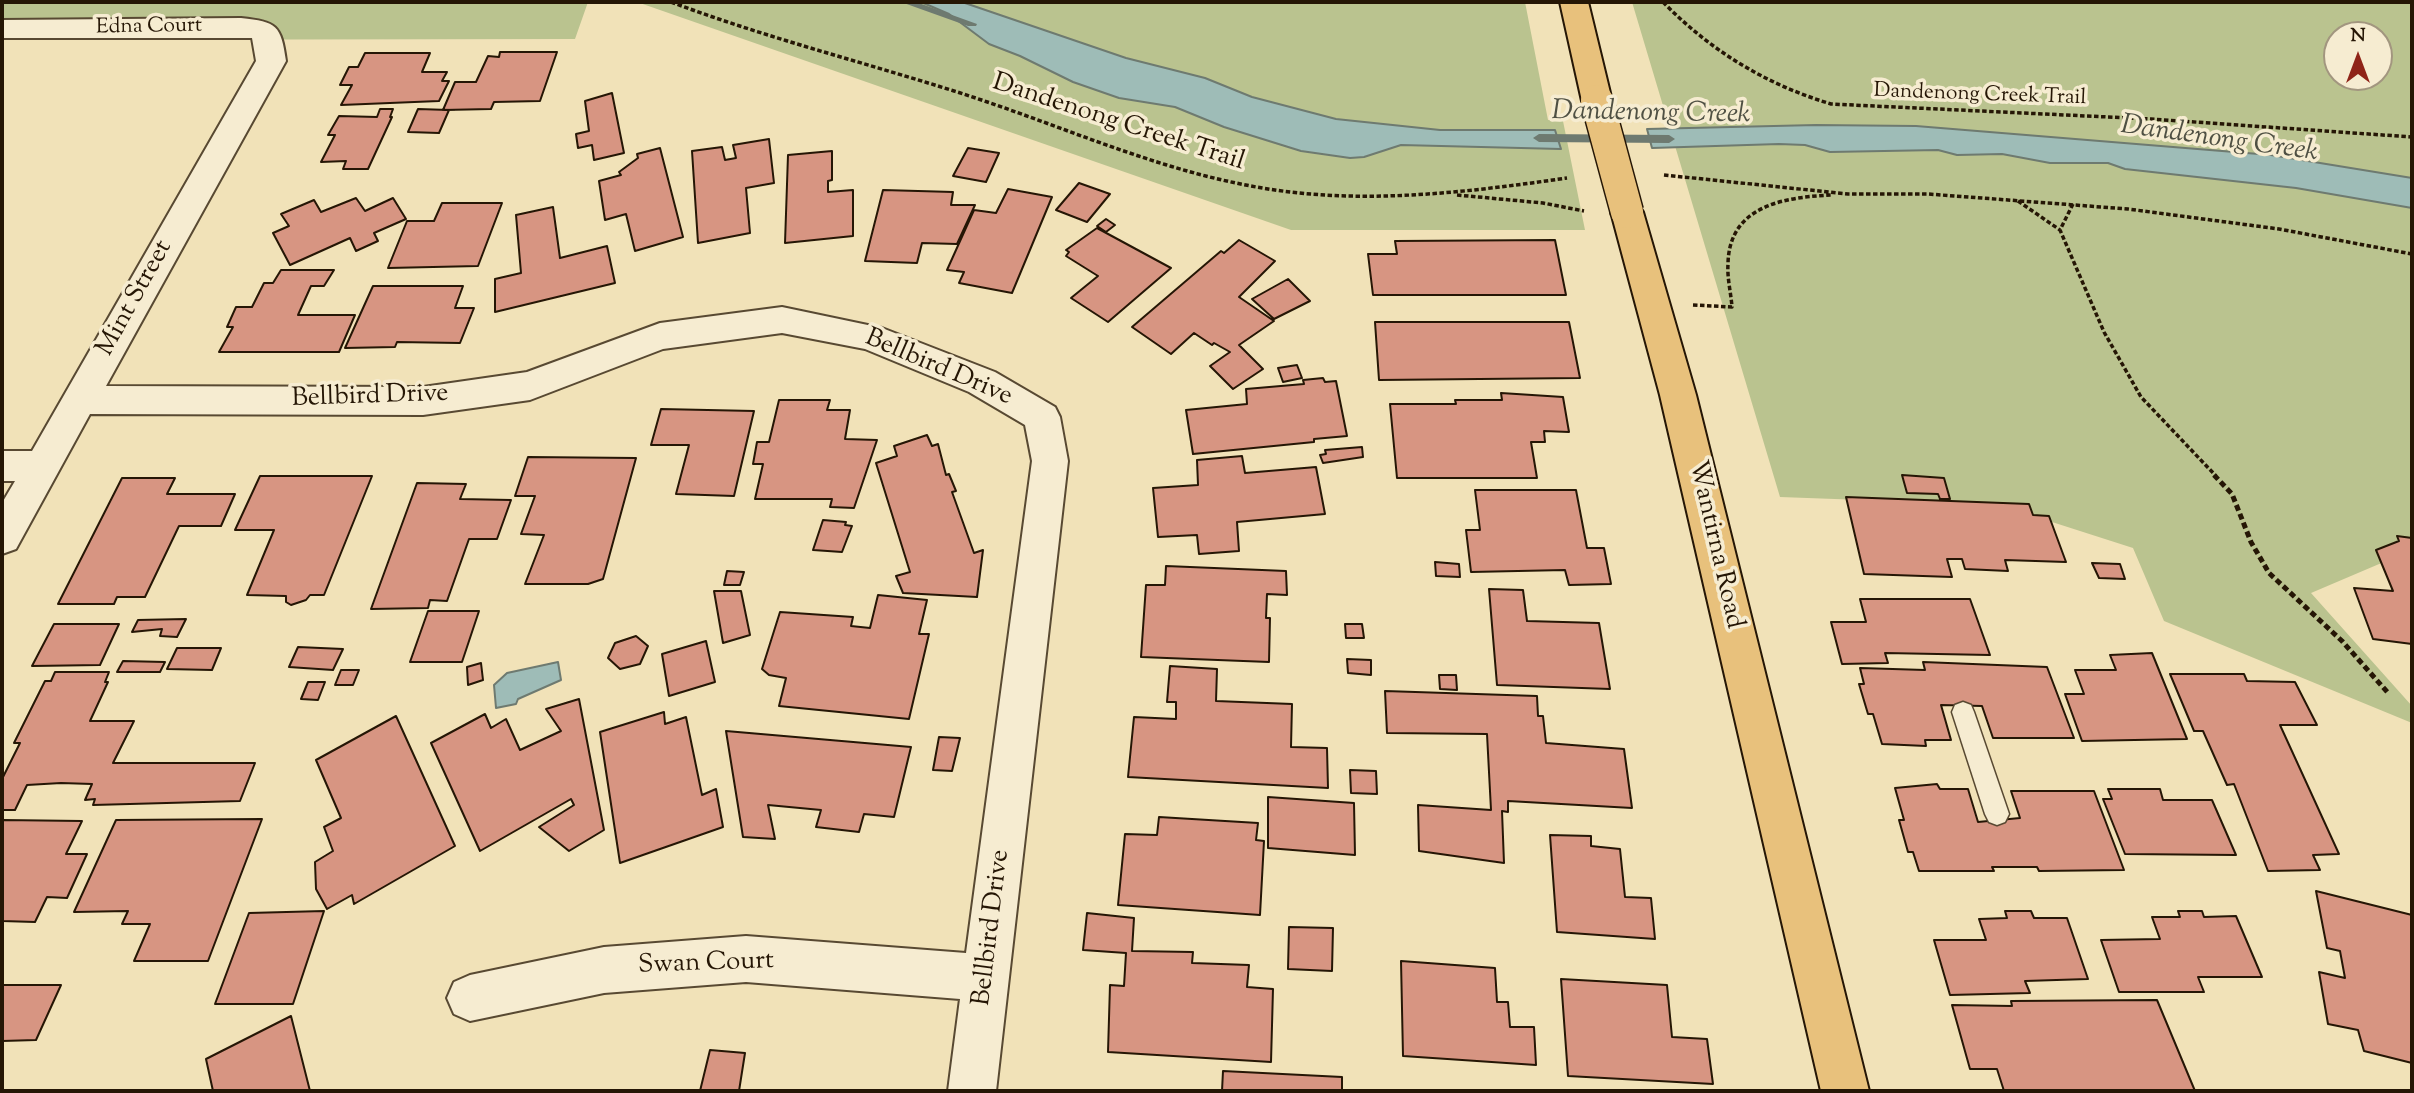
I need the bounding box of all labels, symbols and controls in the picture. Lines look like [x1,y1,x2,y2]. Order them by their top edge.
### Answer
street label: Edna Court [96,14,202,42]
north arrow [2323,21,2393,91]
text: N [2350,23,2366,50]
street label: Dandenong Creek Trail [988,68,1248,180]
street label: Dandenong Creek Trail [1873,80,2087,112]
water label: Dandenong Creek [1551,96,1751,134]
water label: Dandenong Creek [2118,111,2320,171]
street label: Mint Street [91,235,181,363]
street label: Bellbird Drive [860,324,1016,414]
street label: Bellbird Drive [291,380,449,416]
street label: Wantirna Road [1679,458,1749,632]
street label: Bellbird Drive [968,848,1018,1008]
street label: Swan Court [638,947,774,983]

